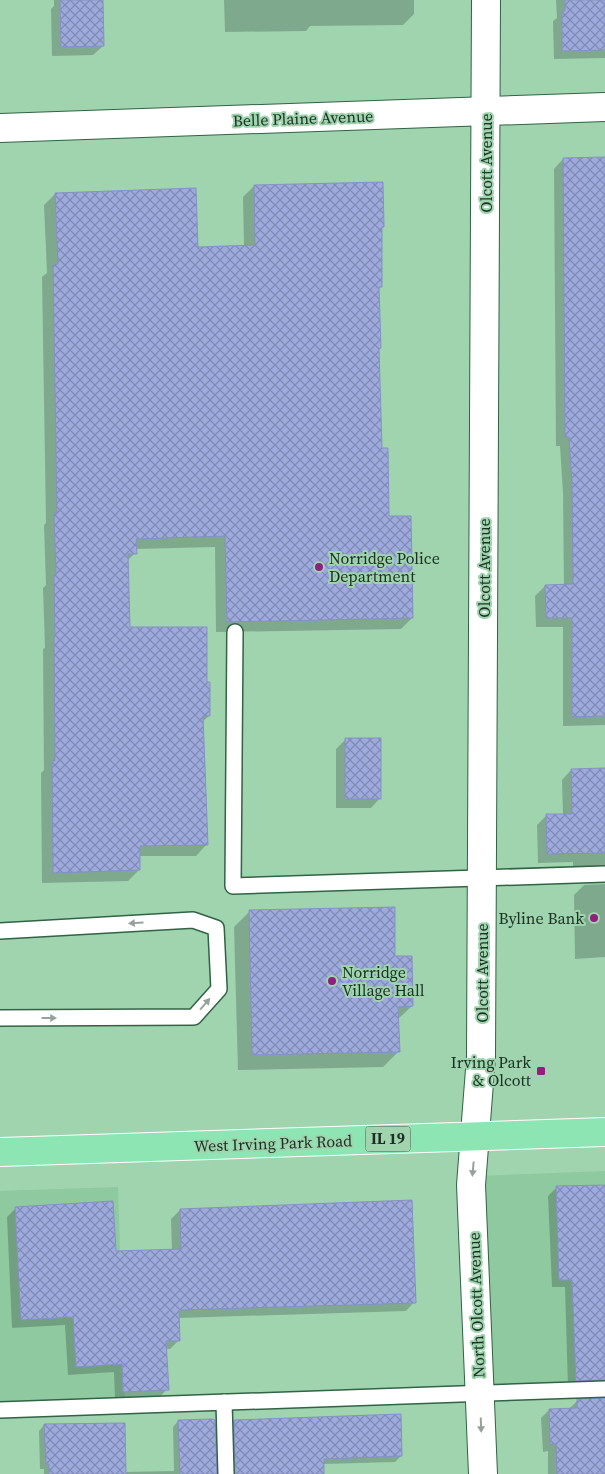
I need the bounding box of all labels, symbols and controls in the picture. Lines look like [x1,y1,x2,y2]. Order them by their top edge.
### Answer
street label: Belle Plaine Avenue [232,105,374,131]
street label: Olcott Avenue [475,113,497,213]
street label: Olcott Avenue [473,518,495,618]
place label: Norridge Police Department [329,547,440,587]
marker: Norridge Police Department [313,561,325,573]
place label: Byline Bank [499,907,584,929]
marker: Byline Bank [588,912,600,924]
one-way arrow [128,920,144,928]
street label: Olcott Avenue [471,923,493,1023]
place label: Norridge Village Hall [342,961,425,1001]
marker: Norridge Village Hall [326,975,338,987]
one-way arrow [200,998,211,1011]
one-way arrow [41,1014,57,1022]
place label: Irving Park & Olcott [451,1051,532,1091]
marker: Irving Park & Olcott [535,1065,547,1077]
road number: IL 19 [366,1126,410,1152]
street label: West Irving Park Road [193,1129,353,1157]
one-way arrow [468,1161,476,1177]
street label: North Olcott Avenue [462,1232,490,1378]
one-way arrow [477,1418,485,1434]

